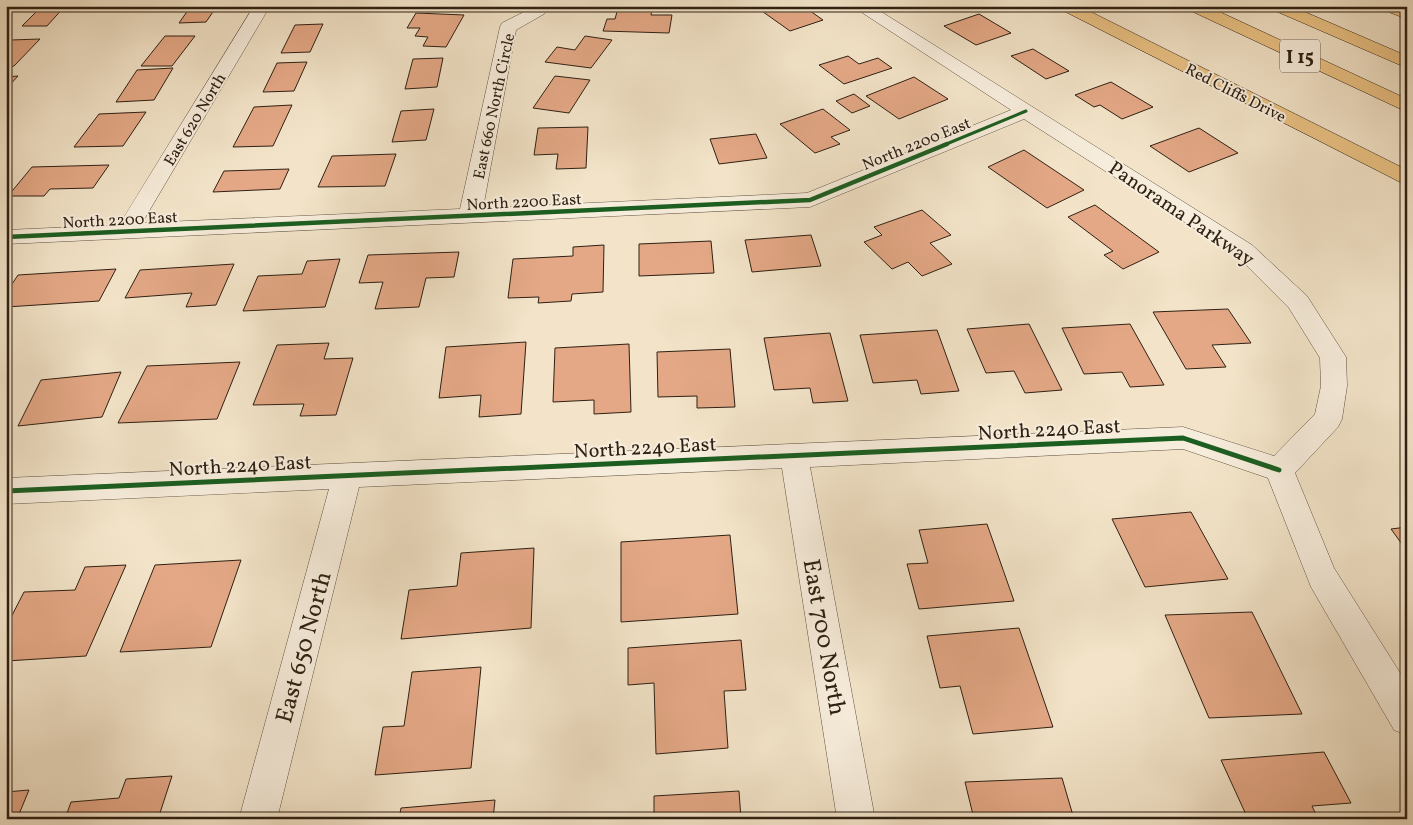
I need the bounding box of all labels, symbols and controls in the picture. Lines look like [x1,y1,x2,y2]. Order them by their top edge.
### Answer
street label: East 660 North Circle [469,31,521,181]
road number: I 15 [1280,40,1320,72]
street label: Red Cliffs Drive [1181,59,1289,129]
street label: East 620 North [159,69,232,171]
street label: North 2200 East [859,113,975,177]
street label: Panorama Parkway [1102,155,1260,274]
street label: North 2200 East [466,189,583,217]
street label: North 2200 East [62,207,179,235]
street label: North 2240 East [977,413,1121,449]
street label: North 2240 East [573,431,717,467]
street label: North 2240 East [168,449,312,485]
street label: East 700 North [793,557,853,718]
street label: East 650 North [268,568,341,727]

